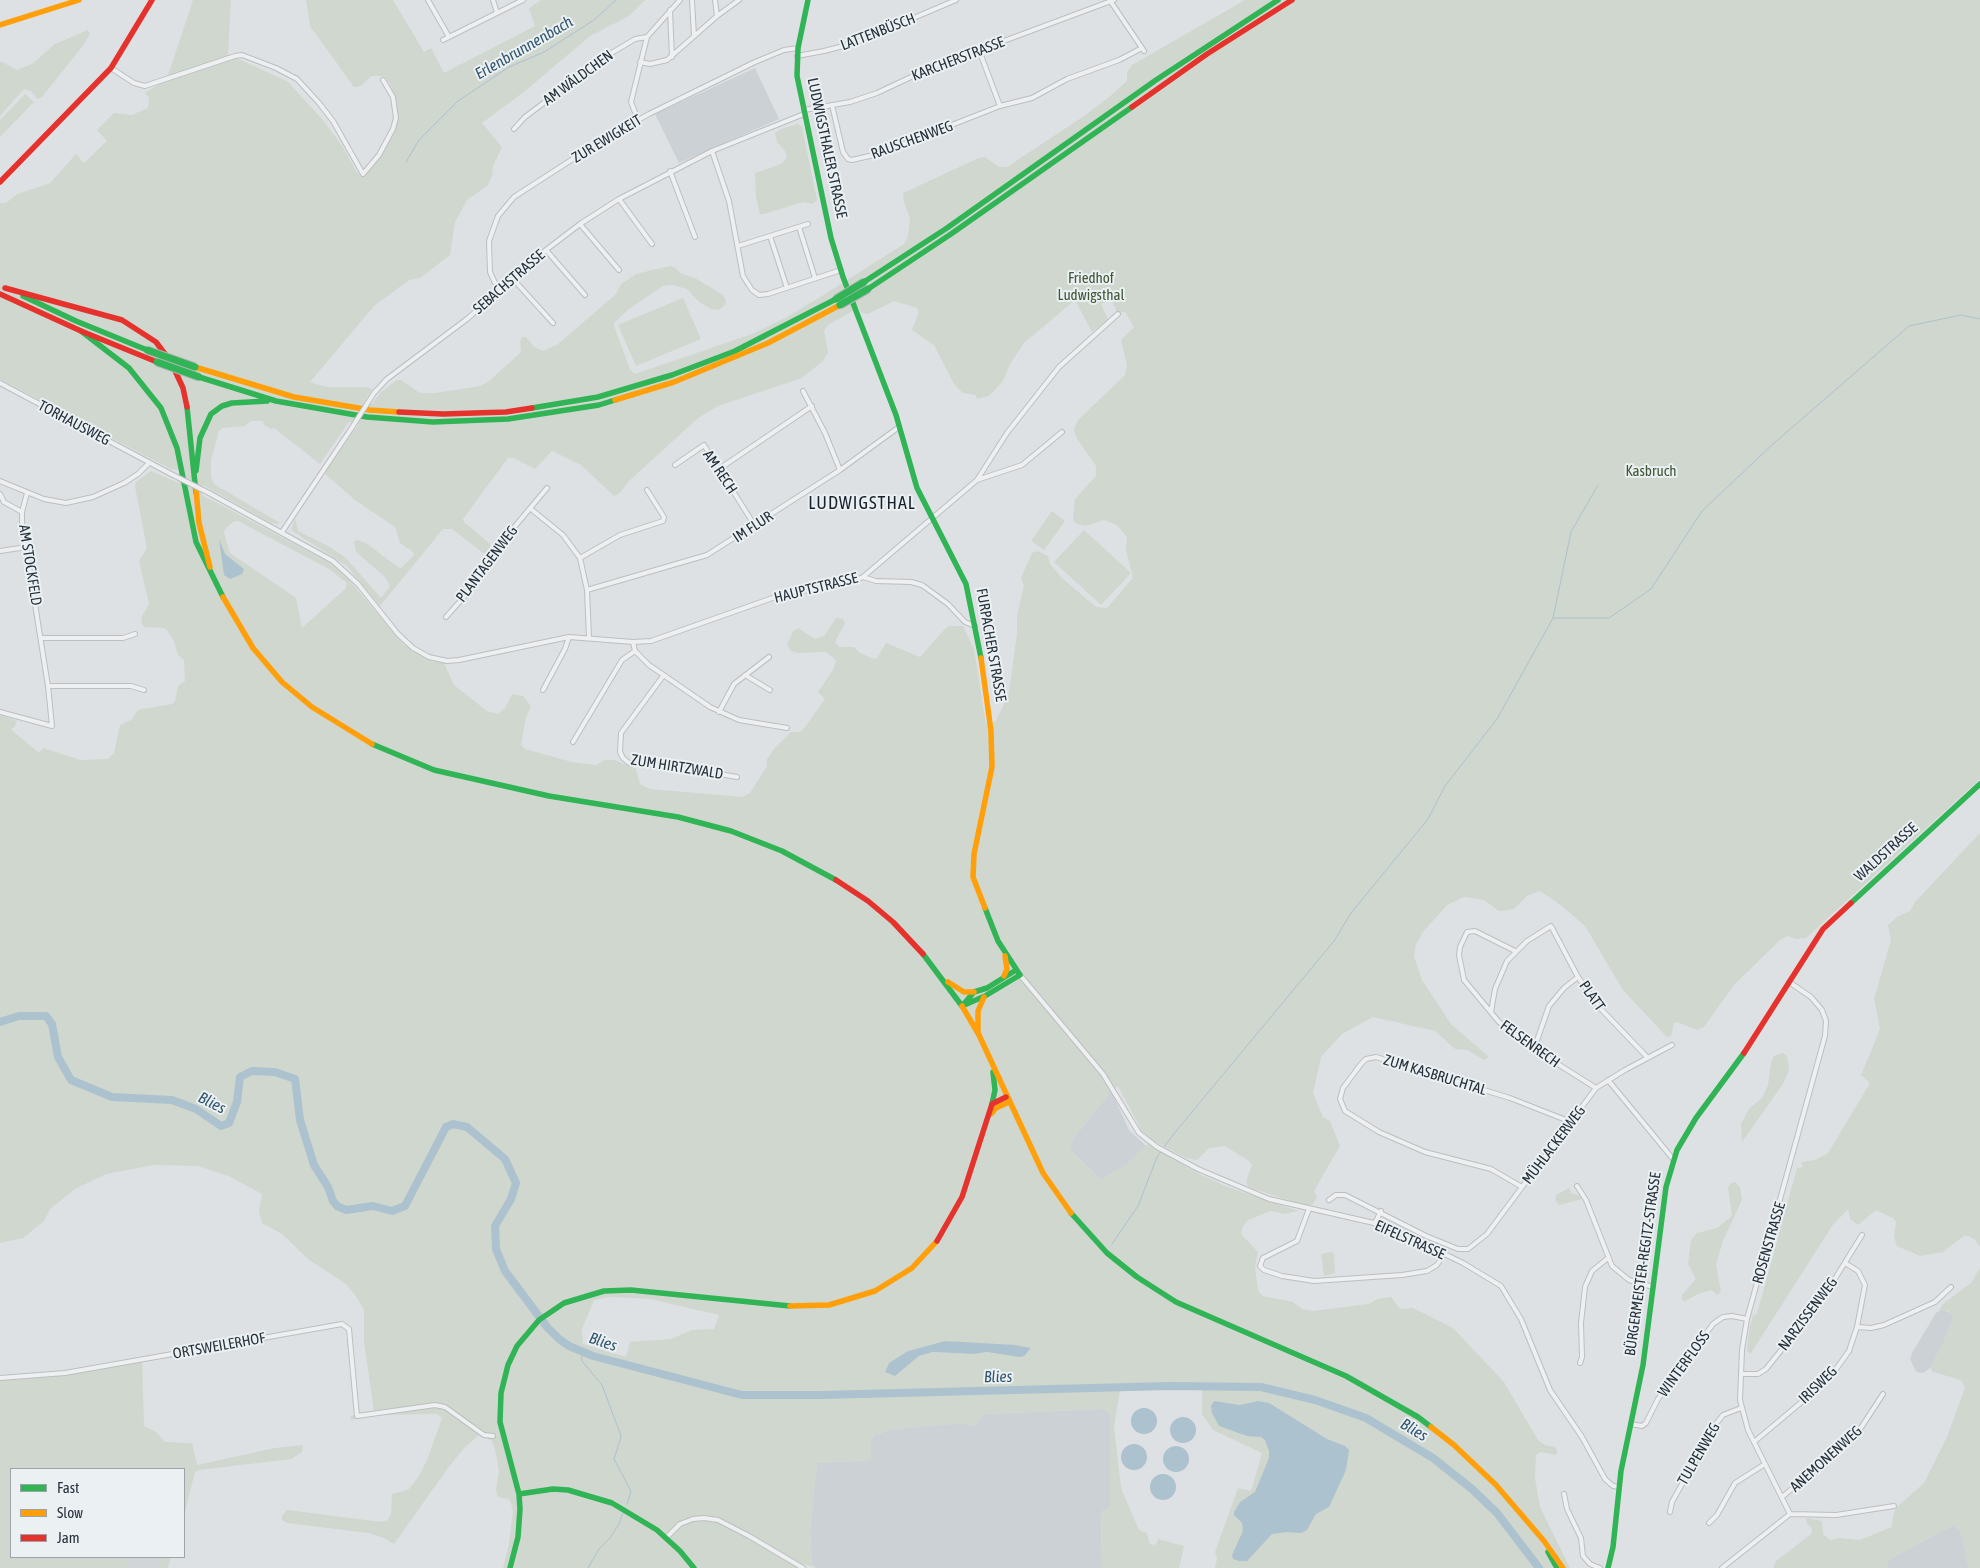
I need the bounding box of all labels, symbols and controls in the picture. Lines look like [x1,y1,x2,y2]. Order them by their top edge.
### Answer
street label: LATTENBÜSCH [838,9,918,55]
water label: Erlenbrunnenbach [472,12,576,84]
street label: KARCHERSTRASSE [909,33,1007,85]
street label: AM WÄLDCHEN [539,47,617,109]
street label: LUDWIGSTHALER STRASSE [803,76,851,220]
street label: ZUR EWIGKEIT [569,111,645,167]
street label: RAUSCHENWEG [869,117,955,163]
street label: SEBACHSTRASSE [469,246,549,318]
park label: Friedhof Ludwigsthal [1058,269,1124,304]
street label: TORHAUSWEG [35,397,113,449]
street label: AM RECH [699,447,741,497]
park label: Kasbruch [1626,462,1676,480]
district label: LUDWIGSTHAL [807,492,917,514]
street label: IM FLUR [730,507,776,547]
street label: PLANTAGENWEG [452,522,522,606]
street label: AM STOCKFELD [15,523,45,607]
street label: HAUPTSTRASSE [772,569,860,607]
street label: FURPACHER STRASSE [972,587,1010,703]
street label: ZUM HIRTZWALD [630,751,724,783]
street label: WALDSTRASSE [1851,819,1921,885]
street label: PLATT [1575,977,1609,1015]
street label: FELSENRECH [1497,1016,1563,1072]
street label: ZUM KASBRUCHTAL [1381,1051,1489,1099]
water label: Blies [195,1088,229,1118]
street label: MÜHLACKERWEG [1519,1102,1589,1188]
street label: BÜRGERMEISTER-REGITZ-STRASSE [1621,1171,1665,1357]
street label: ROSENSTRASSE [1749,1200,1789,1286]
street label: EIFELSTRASSE [1372,1216,1448,1264]
street label: NARZISSENWEG [1775,1274,1841,1354]
water label: Blies [586,1328,620,1356]
street label: WINTERFLOSS [1654,1328,1714,1400]
street label: ORTSWEILERHOF [171,1329,267,1363]
street label: IRISWEG [1795,1362,1841,1408]
water label: Blies [984,1367,1012,1387]
water label: Blies [1397,1414,1431,1446]
street label: TULPENWEG [1674,1420,1724,1488]
street label: ANEMONENWEG [1786,1422,1866,1496]
legend [10,1468,185,1558]
text: Fast [57,1479,79,1496]
text: Slow [57,1504,83,1521]
text: Jam [57,1529,80,1546]

